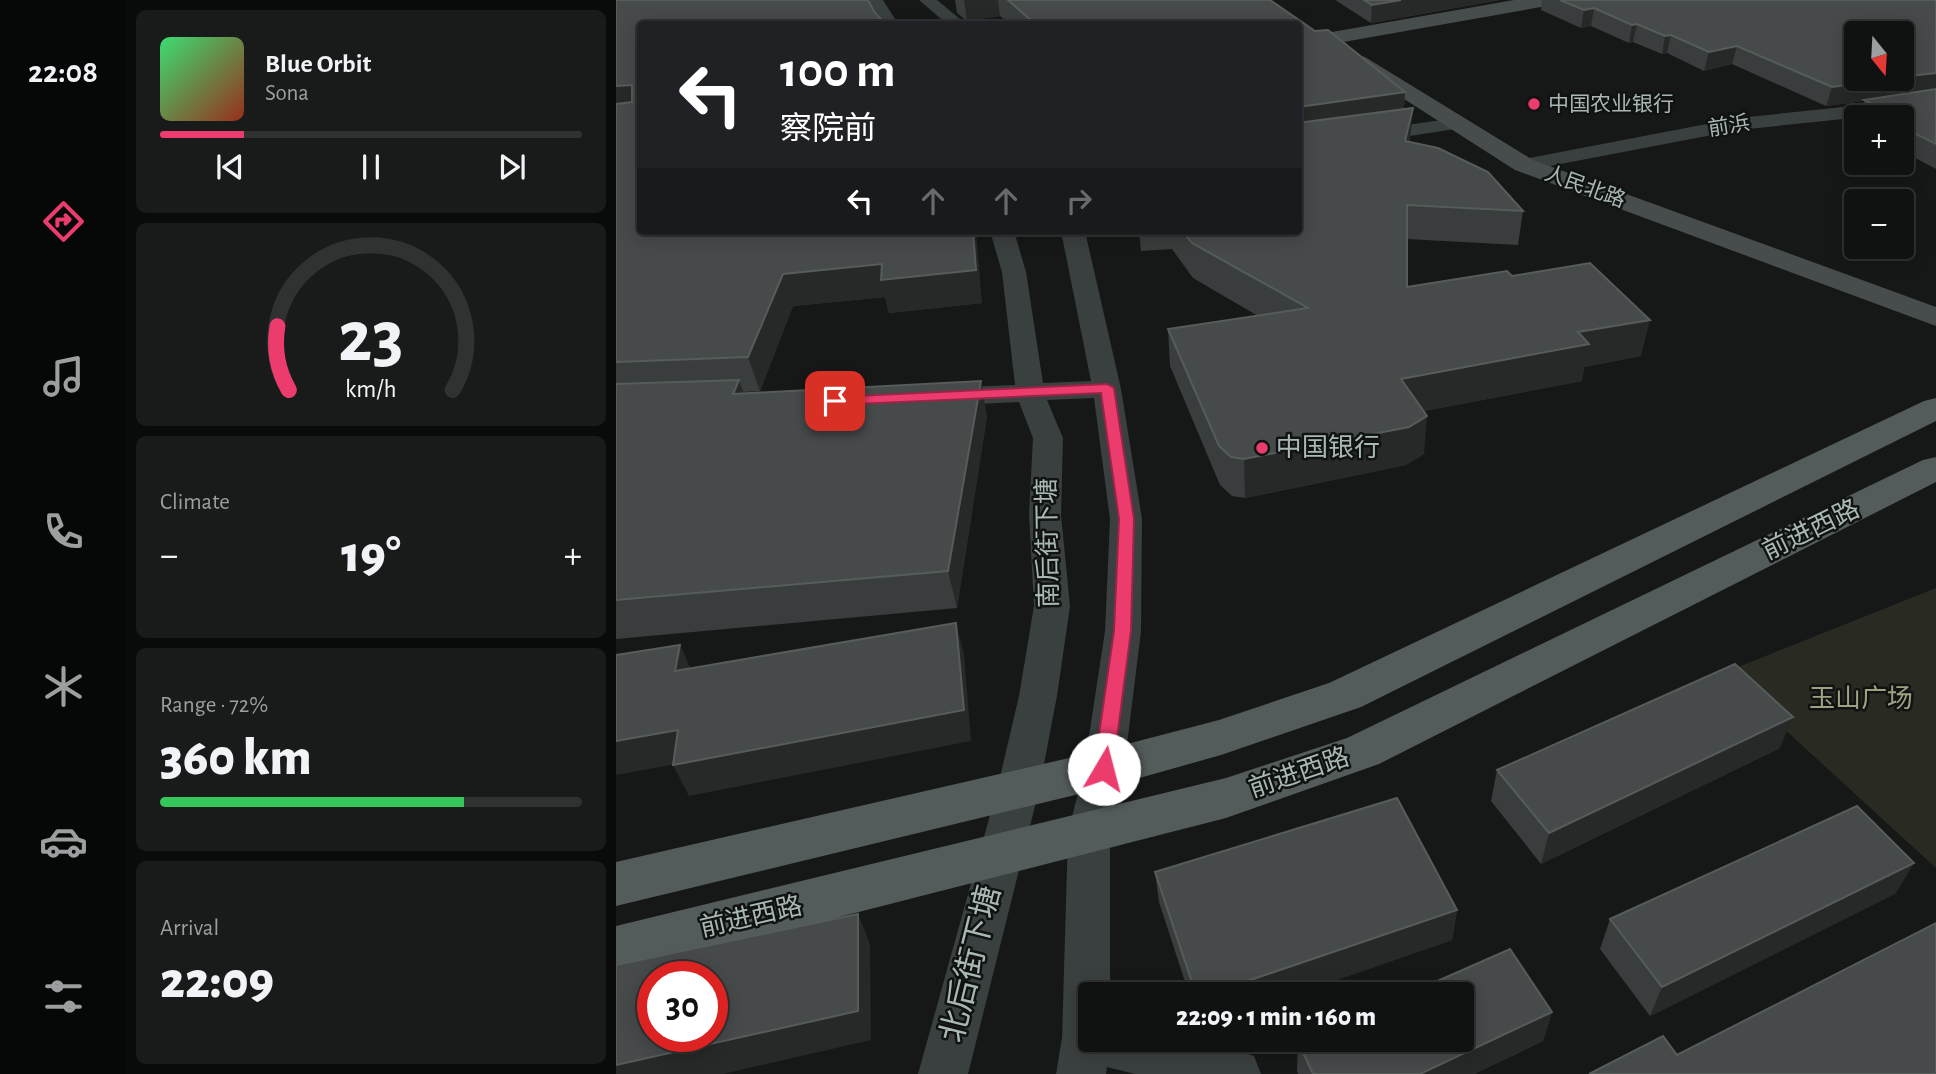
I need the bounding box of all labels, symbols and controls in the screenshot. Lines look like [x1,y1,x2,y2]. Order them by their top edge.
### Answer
north arrow [1844,21,1914,91]
map controls [1844,21,1914,259]
text: 100 m [780,47,896,96]
icon: left [665,49,756,140]
text: Blue Orbit [265,51,371,77]
text: 22:08 [28,56,98,88]
text: Sona [265,82,309,105]
place label: 中国农业银行 [1548,93,1674,115]
marker: 中国农业银行 [1526,96,1542,112]
button: + [1844,105,1914,175]
street label: 前浜 [1706,111,1751,140]
text: 察院前 [780,113,876,145]
icon: previous [211,148,249,186]
icon: pause [352,148,390,186]
icon: next [493,148,531,186]
street label: 人民北路 [1542,162,1628,211]
icon: left [841,182,879,220]
icon: ahead [914,182,952,220]
icon: ahead [987,182,1025,220]
icon: right [1060,182,1098,220]
button: − [1844,189,1914,259]
icon: directions [39,197,88,246]
text: 23 [338,303,404,376]
icon: music [39,352,88,401]
pin [805,371,865,431]
text: km/h [345,377,397,402]
icon: arrive [816,382,854,420]
place label: 中国银行 [1276,434,1380,461]
marker: 中国银行 [1254,440,1270,456]
street label: 南后街下塘 [1032,478,1062,608]
text: Climate [160,491,230,514]
street label: 前进西路 [1758,495,1863,564]
icon: phone [39,507,88,556]
text: 19° [341,529,401,581]
text: − [160,537,178,575]
text: + [564,537,582,575]
icon: climate [39,662,88,711]
park label: 玉山广场 [1809,685,1913,712]
text: Range · 72% [160,694,268,717]
text: 360 km [160,732,312,784]
position arrow [1067,732,1141,806]
street label: 前进西路 [1245,743,1352,802]
icon: car [39,817,88,866]
street label: 北后街下塘 [934,882,1006,1046]
street label: 前进西路 [697,892,805,941]
text: Arrival [160,917,219,940]
text: 22:09 [160,955,274,1007]
speed limit sign: 30 [637,961,728,1052]
icon: filters [39,972,88,1021]
text: 22:09 · 1 min · 160 m [1176,1004,1376,1030]

